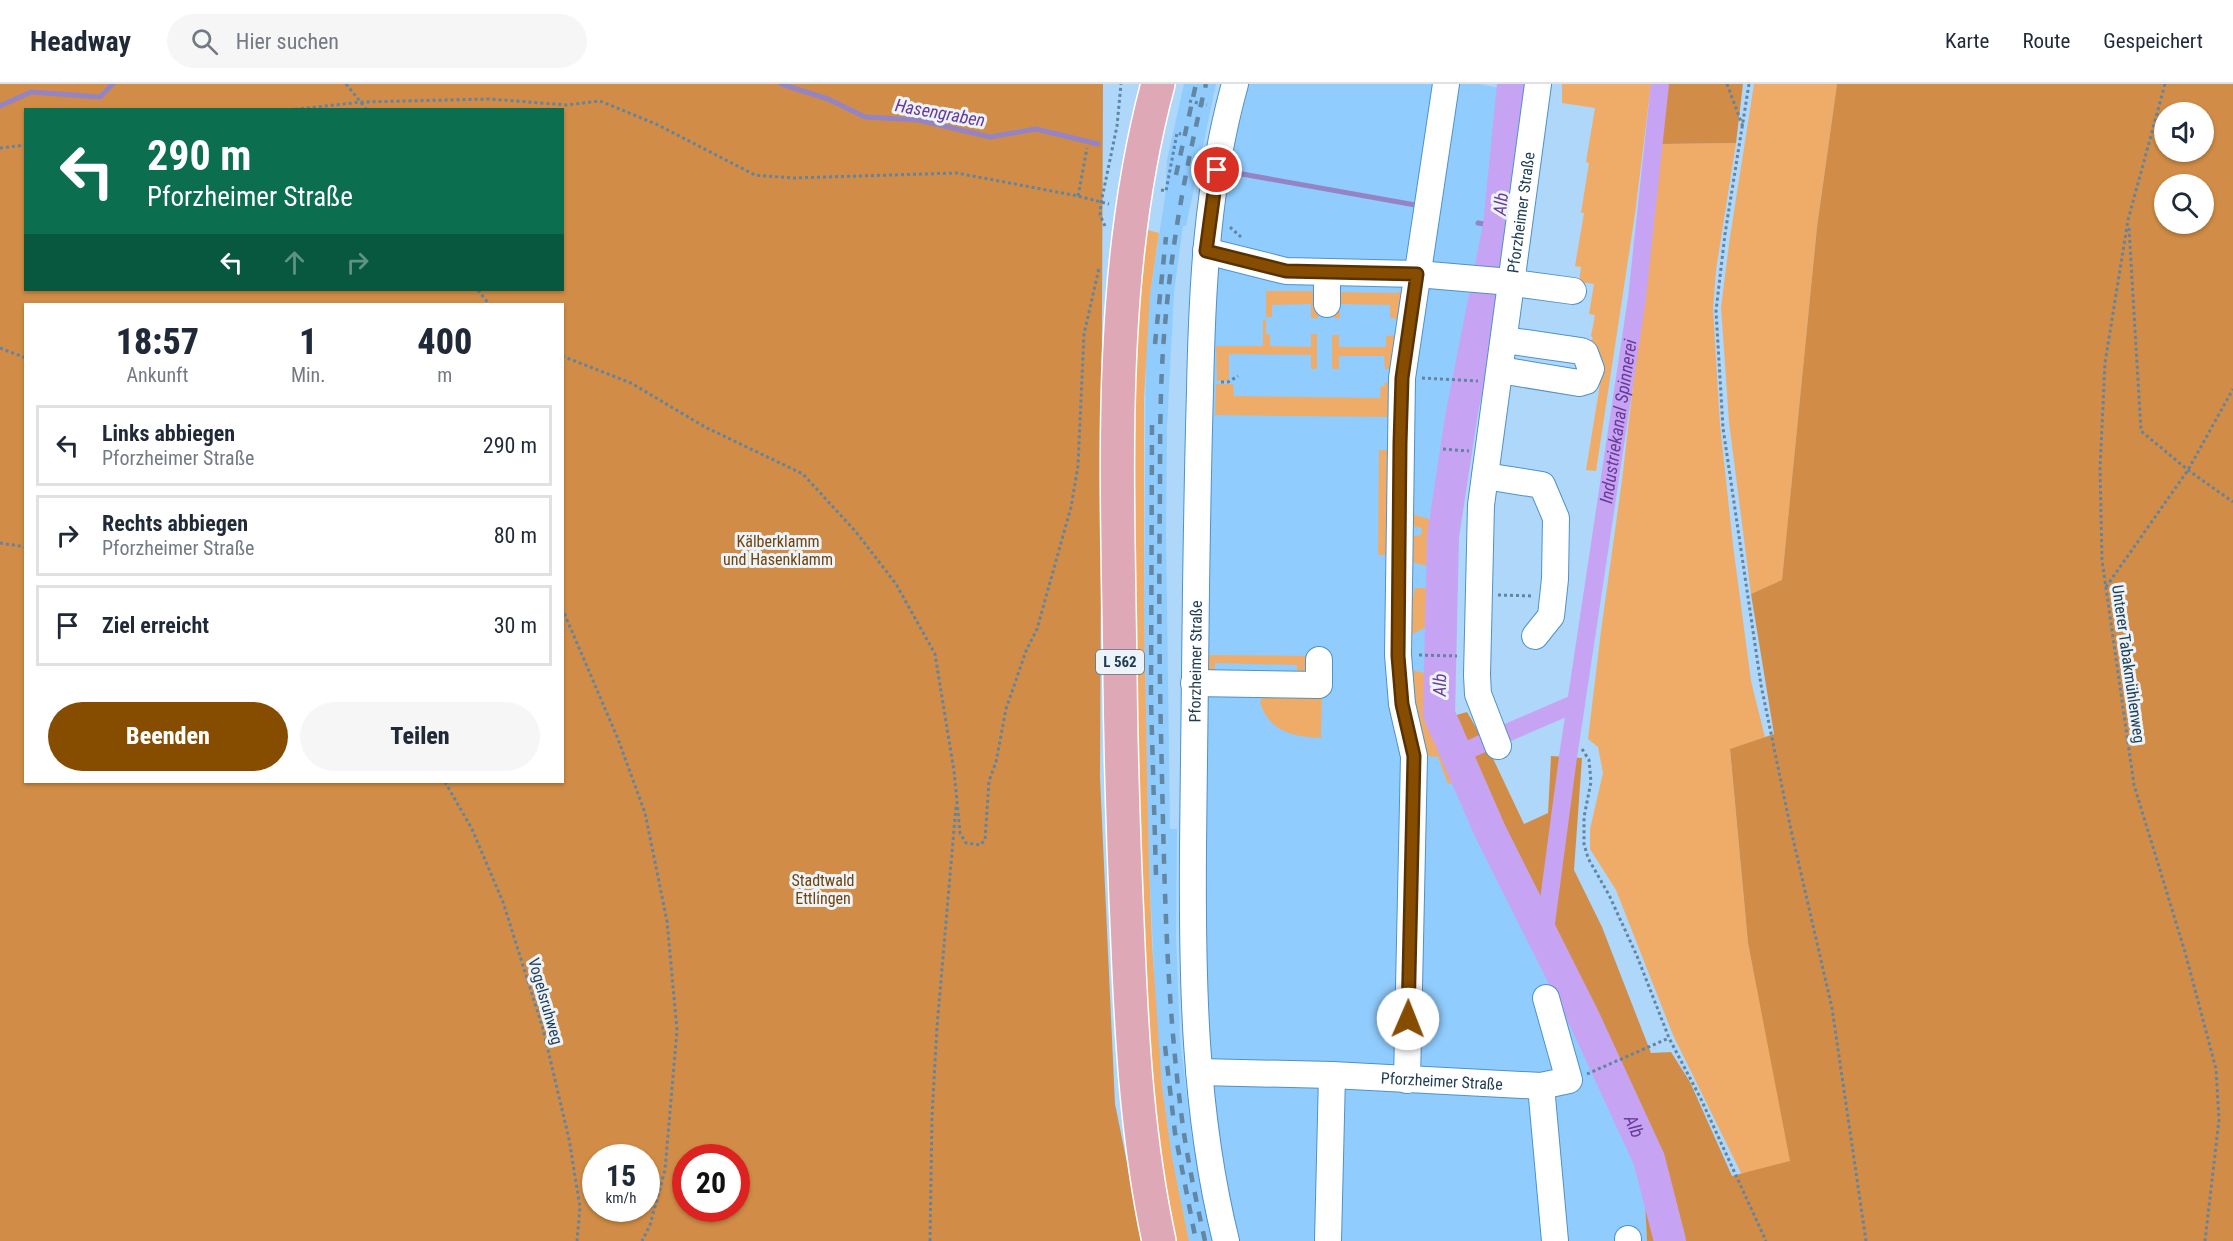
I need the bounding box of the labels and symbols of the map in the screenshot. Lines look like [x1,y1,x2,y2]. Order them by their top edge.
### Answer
water label: Hasengraben [893,94,987,131]
pin [1191,144,1242,195]
street label: Pforzheimer Straße [1504,151,1539,274]
water label: Alb [1489,192,1512,217]
water label: Industriekanal Spinnerei [1595,337,1641,505]
park label: Kälberklamm und Hasenklamm [723,532,833,569]
street label: Unterer Tabakmühlenweg [2108,584,2149,744]
street label: Pforzheimer Straße [1185,600,1206,723]
road number: L 562 [1096,650,1144,674]
water label: Alb [1429,673,1450,698]
park label: Stadtwald Ettlingen [791,871,855,908]
street label: Vogelsruhweg [524,956,567,1047]
position arrow [1376,987,1440,1051]
street label: Pforzheimer Straße [1380,1069,1503,1094]
water label: Alb [1620,1110,1649,1141]
speed limit sign: 20 [672,1144,750,1222]

